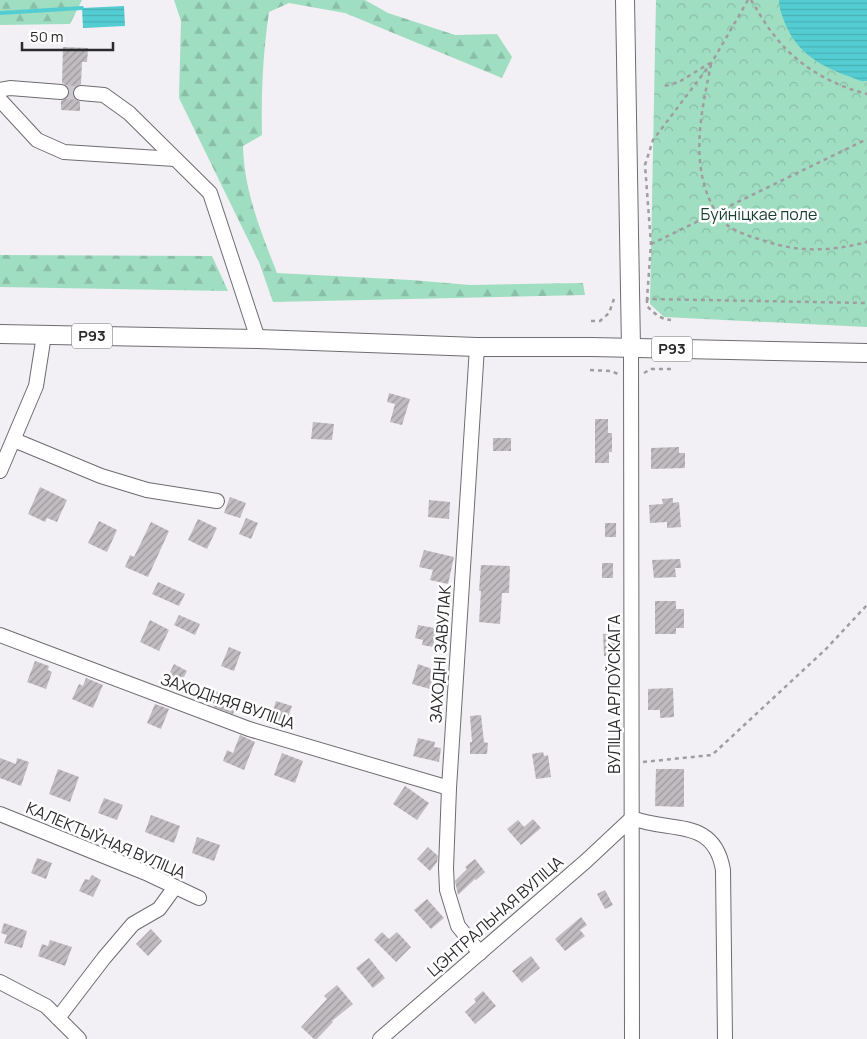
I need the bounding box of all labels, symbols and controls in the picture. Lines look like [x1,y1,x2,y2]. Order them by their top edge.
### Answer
scale bar [22,20,114,52]
text: 50 m [30,26,64,47]
park label: Буйніцкае поле [701,203,817,225]
road number: Р93 [72,324,112,348]
road number: Р93 [652,336,692,362]
street label: ЗАХОДНІ ЗАВУЛАК [424,584,456,724]
street label: ВУЛІЦА АРЛОЎСКАГА [603,614,625,774]
street label: ЗАХОДНЯЯ ВУЛІЦА [158,668,298,734]
street label: КАЛЕКТЫЎНАЯ ВУЛІЦА [23,796,189,884]
street label: ЦЭНТРАЛЬНАЯ ВУЛІЦА [422,851,568,981]

